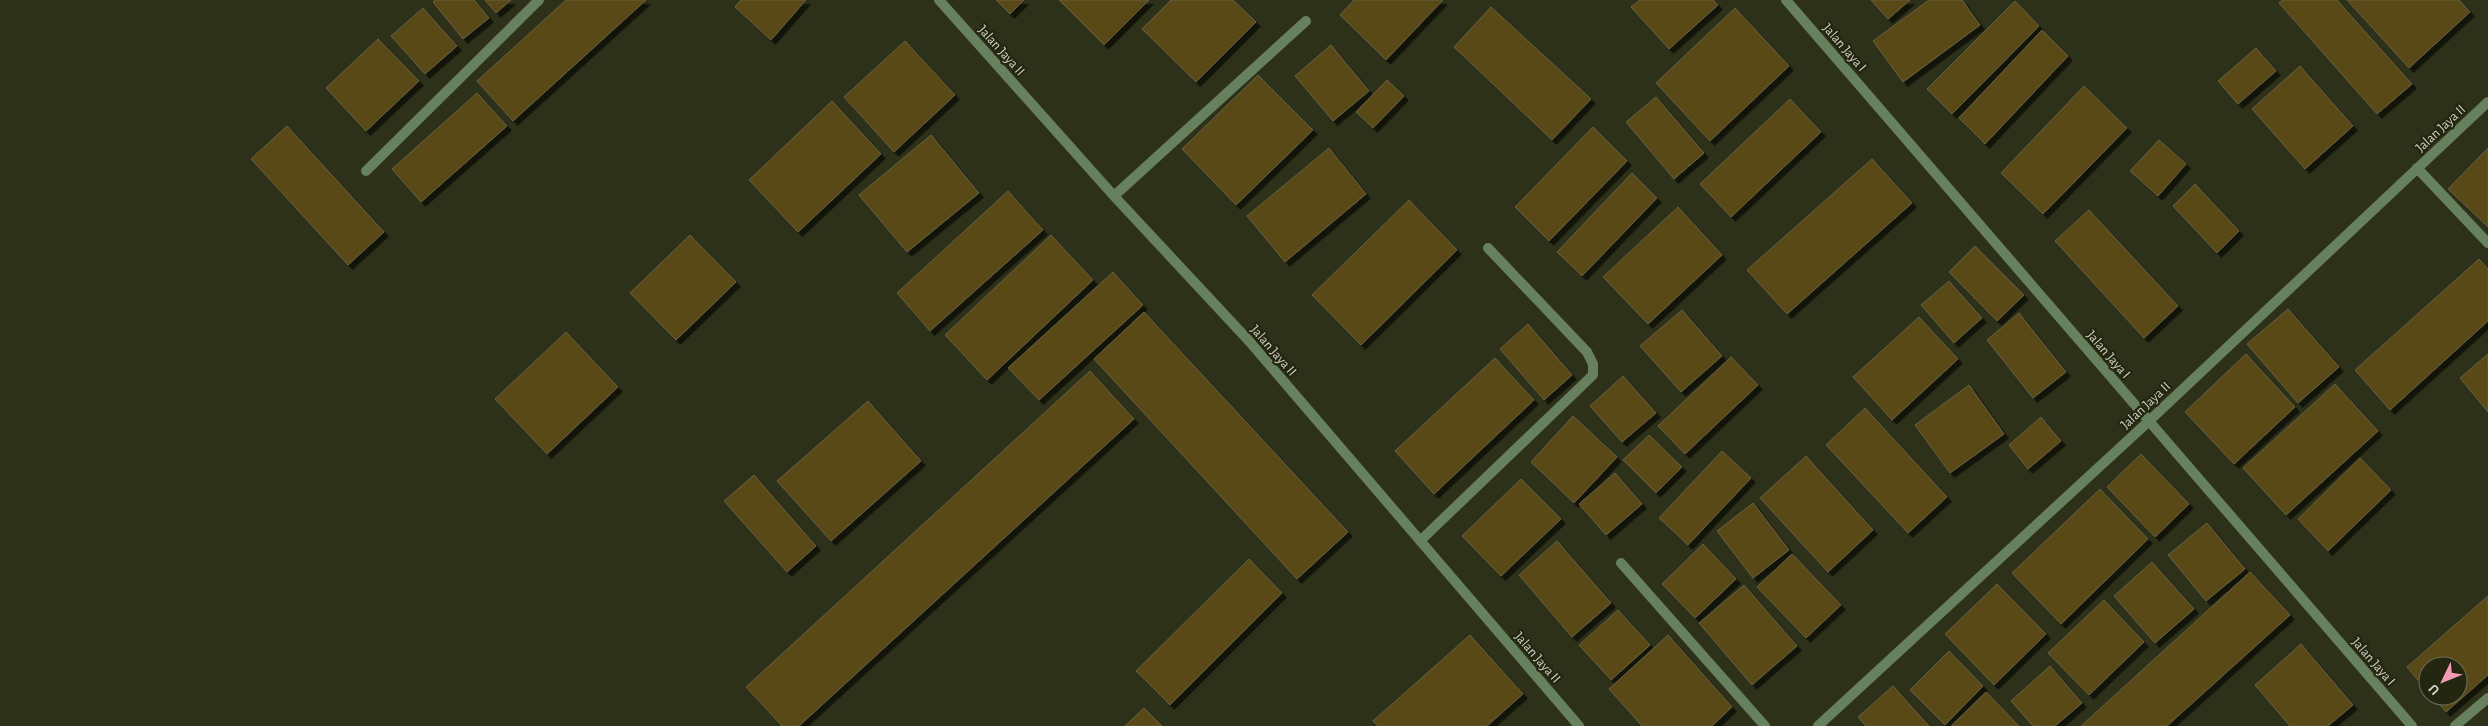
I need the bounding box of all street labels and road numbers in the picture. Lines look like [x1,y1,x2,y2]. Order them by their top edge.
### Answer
street label: Jalan Jaya I [1820,21,1869,74]
street label: Jalan Jaya II [975,23,1027,78]
street label: Jalan Jaya II [2413,102,2468,155]
street label: Jalan Jaya II [1248,323,1299,379]
street label: Jalan Jaya I [2084,328,2133,381]
street label: Jalan Jaya II [2118,379,2173,432]
street label: Jalan Jaya II [1512,630,1563,686]
street label: Jalan Jaya I [2349,635,2398,688]

